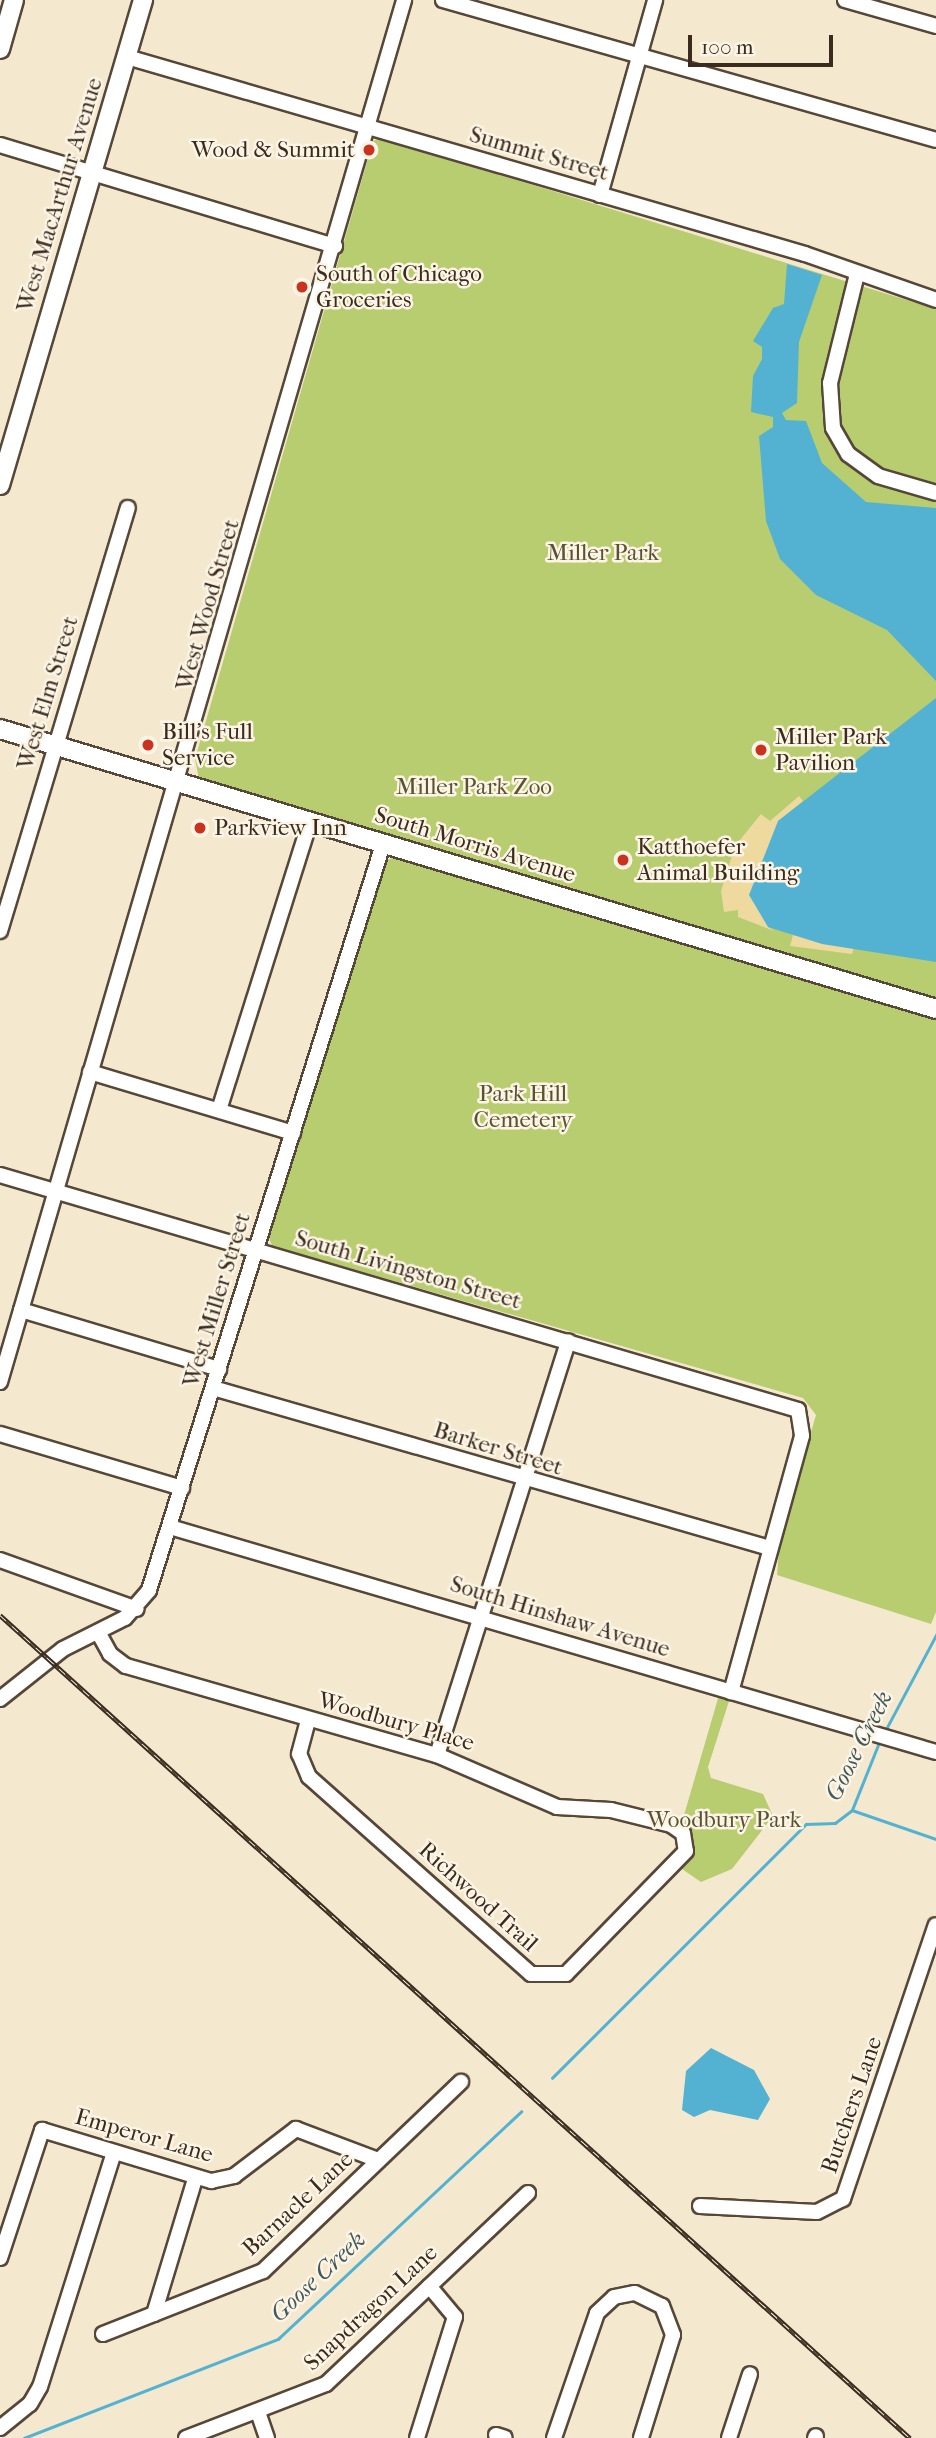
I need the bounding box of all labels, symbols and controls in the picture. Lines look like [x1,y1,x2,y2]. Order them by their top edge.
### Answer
scale bar [691,21,836,65]
text: 100 m [701,35,754,59]
street label: West MacArthur Avenue [11,75,109,315]
street label: Summit Street [466,121,612,187]
place label: Wood & Summit [191,136,355,164]
marker: Wood & Summit [361,142,377,158]
place label: South of Chicago Groceries [316,260,482,314]
marker: South of Chicago Groceries [294,279,310,295]
street label: West Wood Street [170,516,246,694]
park label: Miller Park [547,539,659,567]
street label: West Elm Street [12,613,84,773]
place label: Bill's Full Service [162,718,253,772]
place label: Miller Park Pavilion [775,723,887,777]
marker: Bill's Full Service [140,737,156,753]
marker: Miller Park Pavilion [753,742,769,758]
park label: Miller Park Zoo [396,773,552,801]
street label: South Morris Avenue [371,801,579,889]
place label: Parkview Inn [214,814,347,842]
marker: Parkview Inn [192,820,208,836]
place label: Katthoefer Animal Building [637,833,799,887]
marker: Katthoefer Animal Building [615,852,631,868]
park label: Park Hill Cemetery [474,1080,572,1134]
street label: West Miller Street [177,1209,257,1391]
street label: South Livingston Street [292,1225,524,1315]
street label: Barker Street [430,1416,566,1482]
street label: South Hinshaw Avenue [447,1570,673,1664]
water label: Goose Creek [819,1686,899,1806]
street label: Woodbury Place [315,1687,477,1757]
park label: Woodbury Park [647,1806,801,1834]
street label: Richwood Trail [413,1836,543,1958]
street label: Butchers Lane [816,2033,888,2177]
street label: Emperor Lane [72,2103,216,2169]
street label: Barnacle Lane [237,2146,359,2262]
water label: Goose Creek [264,2226,372,2328]
street label: Snapdragon Lane [299,2239,443,2377]

